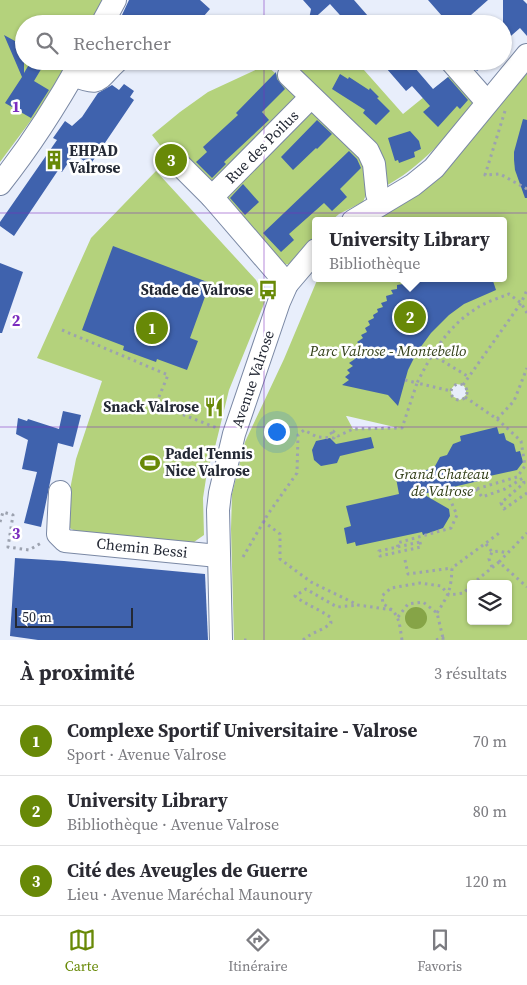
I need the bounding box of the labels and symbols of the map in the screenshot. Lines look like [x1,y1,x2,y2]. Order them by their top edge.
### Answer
text: 1 [12,95,20,117]
street label: Rue des Poilus [220,105,303,188]
place label: EHPAD Valrose [69,140,121,178]
pin: 3 [155,141,187,179]
building icon: EHPAD Valrose [43,149,65,171]
place label: Stade de Valrose [141,279,253,300]
bus stop icon: Stade de Valrose [257,279,279,301]
pin: 2 [394,298,426,336]
text: 2 [12,309,21,331]
pin: 1 [136,309,168,347]
street label: Avenue Valrose [226,327,279,430]
park label: Parc Valrose - Montebello [309,340,466,361]
place label: Snack Valrose [103,396,199,417]
restaurant icon: Snack Valrose [203,396,225,418]
your location [264,419,290,445]
place label: Padel Tennis Nice Valrose [165,443,253,481]
sports icon: Padel Tennis Nice Valrose [139,452,161,474]
park label: Grand Chateau de Valrose [395,463,490,501]
text: 3 [12,522,21,544]
street label: Chemin Bessi [96,532,189,563]
scale bar [15,605,132,628]

